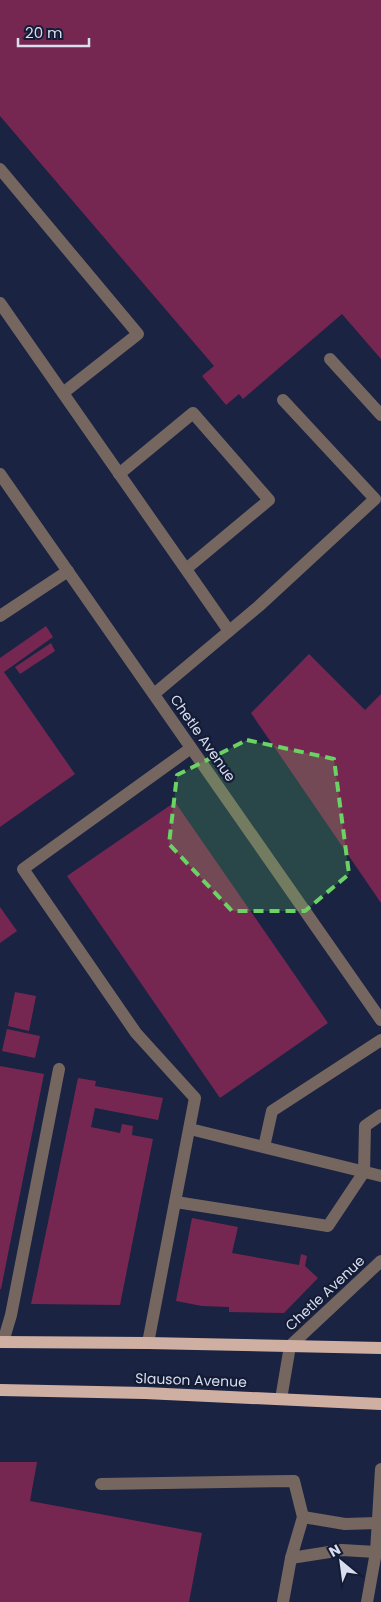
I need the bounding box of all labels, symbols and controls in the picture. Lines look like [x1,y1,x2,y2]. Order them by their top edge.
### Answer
scale bar [18,15,89,47]
text: 20 m [25,22,63,43]
street label: Chetle Avenue [166,690,241,786]
street label: Chetle Avenue [281,1251,369,1335]
street label: Slauson Avenue [135,1368,247,1392]
north arrow [316,1537,366,1587]
text: N [325,1539,344,1562]

